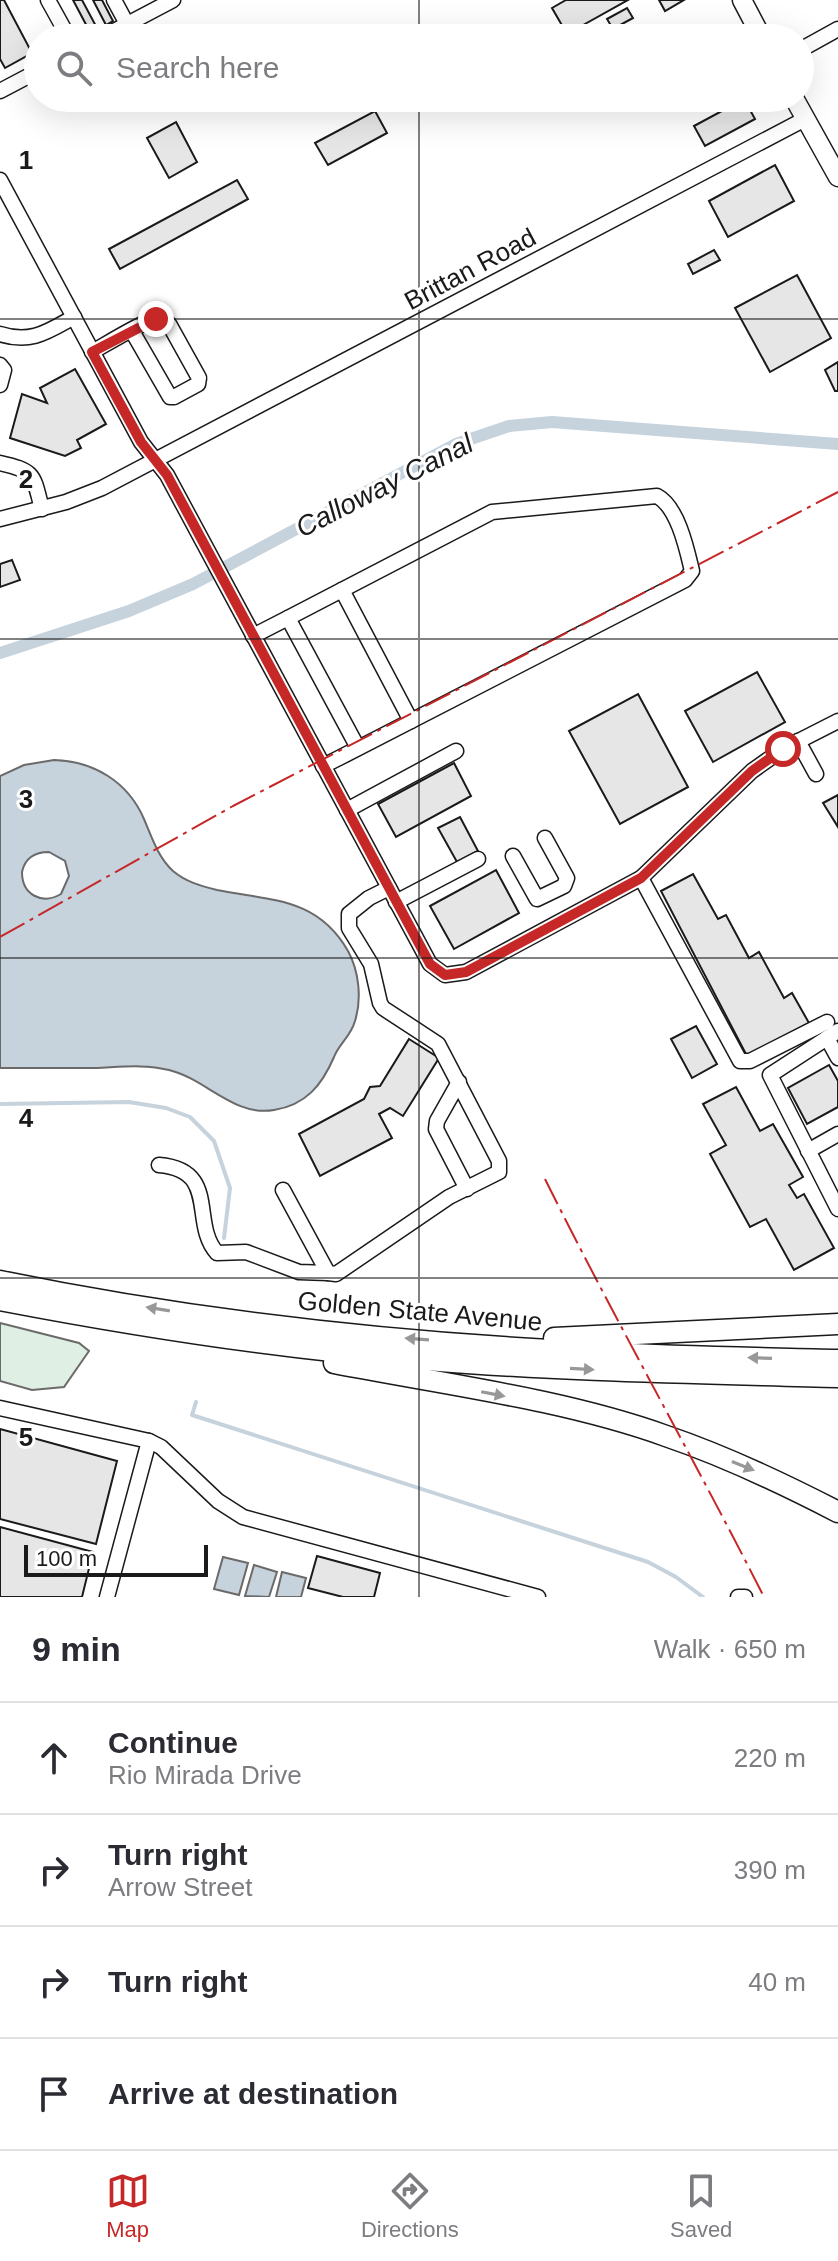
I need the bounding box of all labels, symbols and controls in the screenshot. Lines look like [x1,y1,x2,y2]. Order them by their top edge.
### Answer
search box [24,24,814,112]
icon: search [52,46,96,90]
text: Search here [116,51,279,84]
text: 1 [19,145,33,175]
street label: Brittan Road [399,222,541,316]
route end [138,301,174,337]
water label: Calloway Canal [291,427,479,543]
text: 2 [19,464,33,494]
route start [765,731,801,767]
text: 3 [19,784,33,814]
text: 4 [19,1103,34,1133]
street label: Golden State Avenue [297,1285,543,1337]
one-way arrow [146,1302,171,1315]
one-way arrow [404,1333,429,1346]
one-way arrow [747,1352,772,1364]
one-way arrow [570,1363,595,1376]
one-way arrow [481,1388,506,1401]
text: 5 [19,1422,33,1452]
one-way arrow [731,1459,754,1472]
scale bar [24,1541,208,1577]
text: 100 m [36,1546,97,1571]
text: 9 min [32,1630,121,1668]
text: Walk · 650 m [654,1634,806,1664]
text: Continue [108,1726,238,1759]
icon: ahead [32,1736,76,1780]
text: 220 m [734,1743,806,1773]
text: Rio Mirada Drive [108,1760,302,1790]
text: Turn right [108,1838,247,1871]
icon: right [32,1848,76,1892]
text: 390 m [734,1855,806,1885]
text: Arrow Street [108,1872,253,1902]
icon: right [32,1960,76,2004]
text: Turn right [108,1965,247,1998]
text: 40 m [748,1967,806,1997]
icon: arrive [32,2072,76,2116]
text: Arrive at destination [108,2077,398,2110]
tab: Map [106,2169,150,2243]
tab: Directions [361,2169,459,2243]
tab: Saved [670,2169,732,2243]

